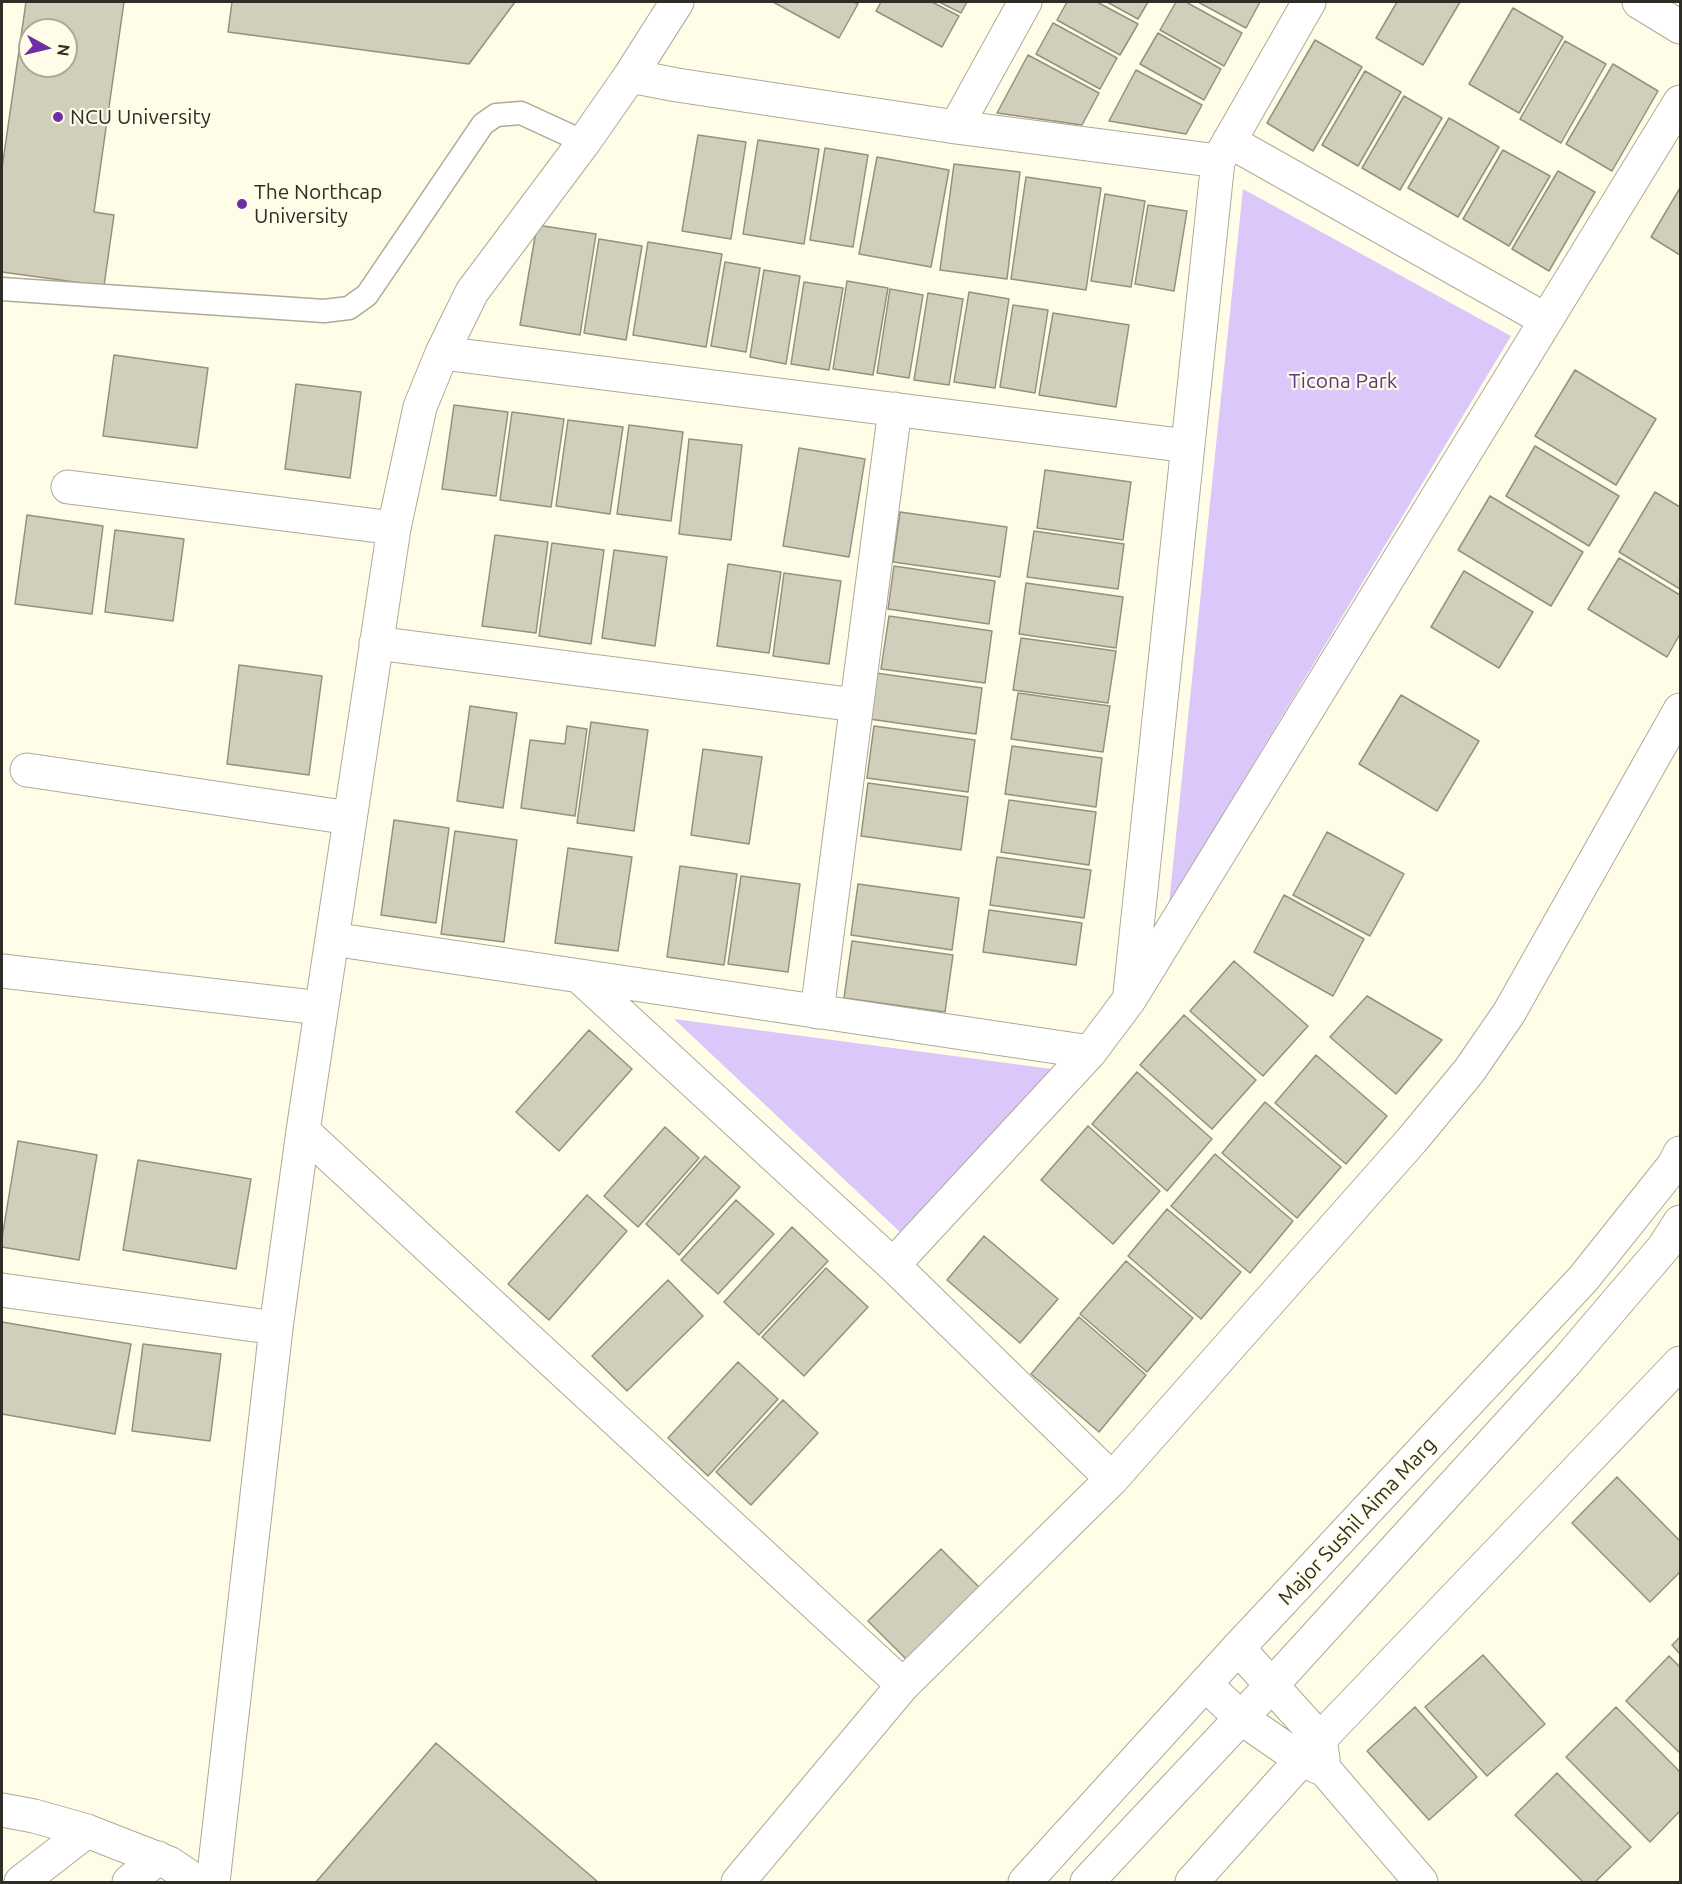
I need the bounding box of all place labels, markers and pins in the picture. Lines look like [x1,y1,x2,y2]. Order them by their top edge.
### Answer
place label: NCU University [70,104,211,130]
marker: NCU University [51,110,65,124]
place label: The Northcap University [254,179,382,229]
marker: The Northcap University [235,197,249,211]

